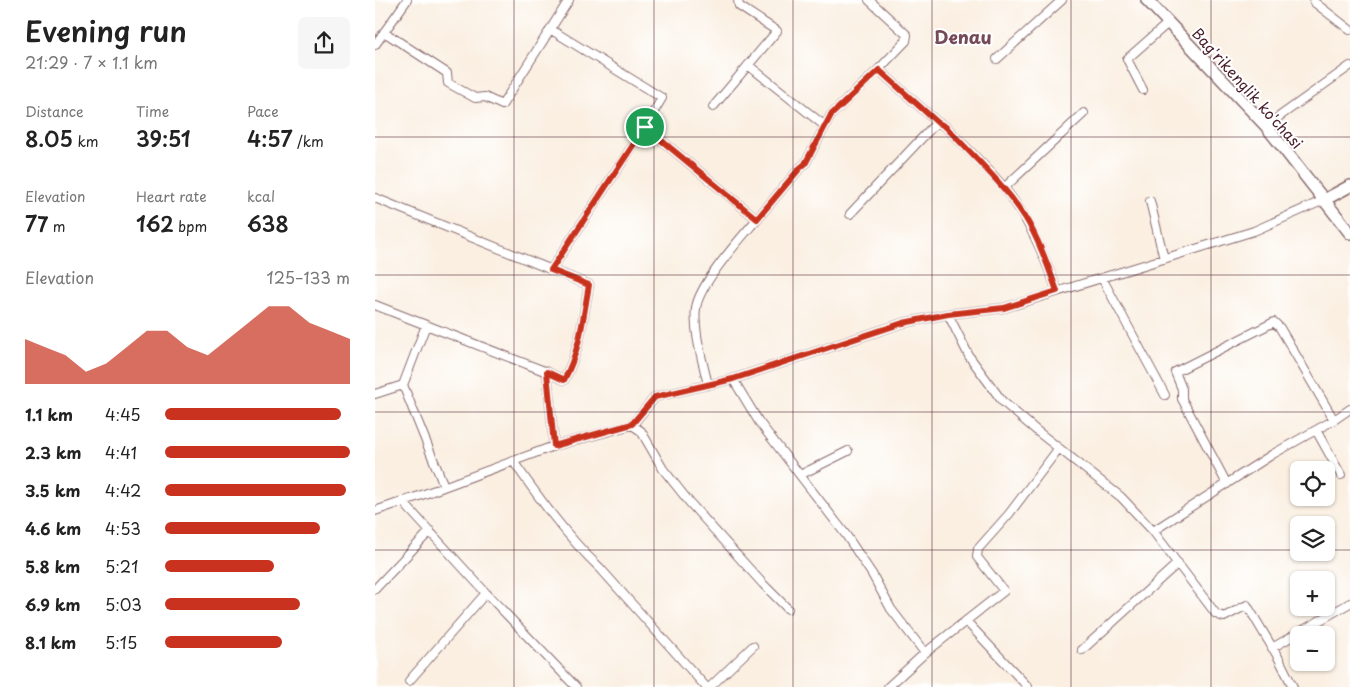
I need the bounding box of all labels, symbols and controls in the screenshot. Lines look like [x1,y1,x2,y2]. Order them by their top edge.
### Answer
text: Evening run [25,9,187,52]
button: share [298,17,350,69]
street label: Bag'rikenglik ko'chasi [1187,22,1309,154]
district label: Denau [934,23,992,50]
text: 21:29 · 7 × 1.1 km [25,50,158,74]
text: Distance [25,101,84,122]
text: Time [136,101,169,122]
text: Pace [247,101,279,122]
pin [624,106,666,148]
icon: arrive [631,113,659,141]
text: 8.05 [25,122,73,154]
text: 39:51 [136,122,191,154]
text: 4:57 [247,122,292,154]
text: km [73,131,98,152]
text: /km [292,131,324,152]
text: Elevation [25,186,85,207]
text: Heart rate [136,186,207,207]
text: kcal [247,186,275,207]
text: 77 [25,207,48,239]
text: 162 [136,207,174,239]
text: 638 [247,207,289,239]
text: m [48,216,66,237]
text: bpm [174,216,207,237]
text: Elevation [25,265,94,289]
text: 125–133 m [267,265,350,289]
text: 1.1 km [25,402,73,426]
text: 4:45 [105,402,141,426]
text: 2.3 km [25,440,81,464]
text: 4:41 [105,440,137,464]
map controls [1290,461,1335,671]
button: locate [1290,461,1335,506]
text: 3.5 km [25,478,80,502]
text: 4:42 [105,478,141,502]
text: 4.6 km [25,516,81,540]
text: 4:53 [105,516,141,540]
button: layers [1290,516,1335,561]
text: 5.8 km [25,554,80,578]
text: 5:21 [105,554,138,578]
button: + [1290,571,1335,616]
text: 6.9 km [25,592,81,616]
text: 5:03 [105,592,142,616]
button: − [1290,626,1335,671]
text: 8.1 km [25,630,76,654]
text: 5:15 [105,630,137,654]

